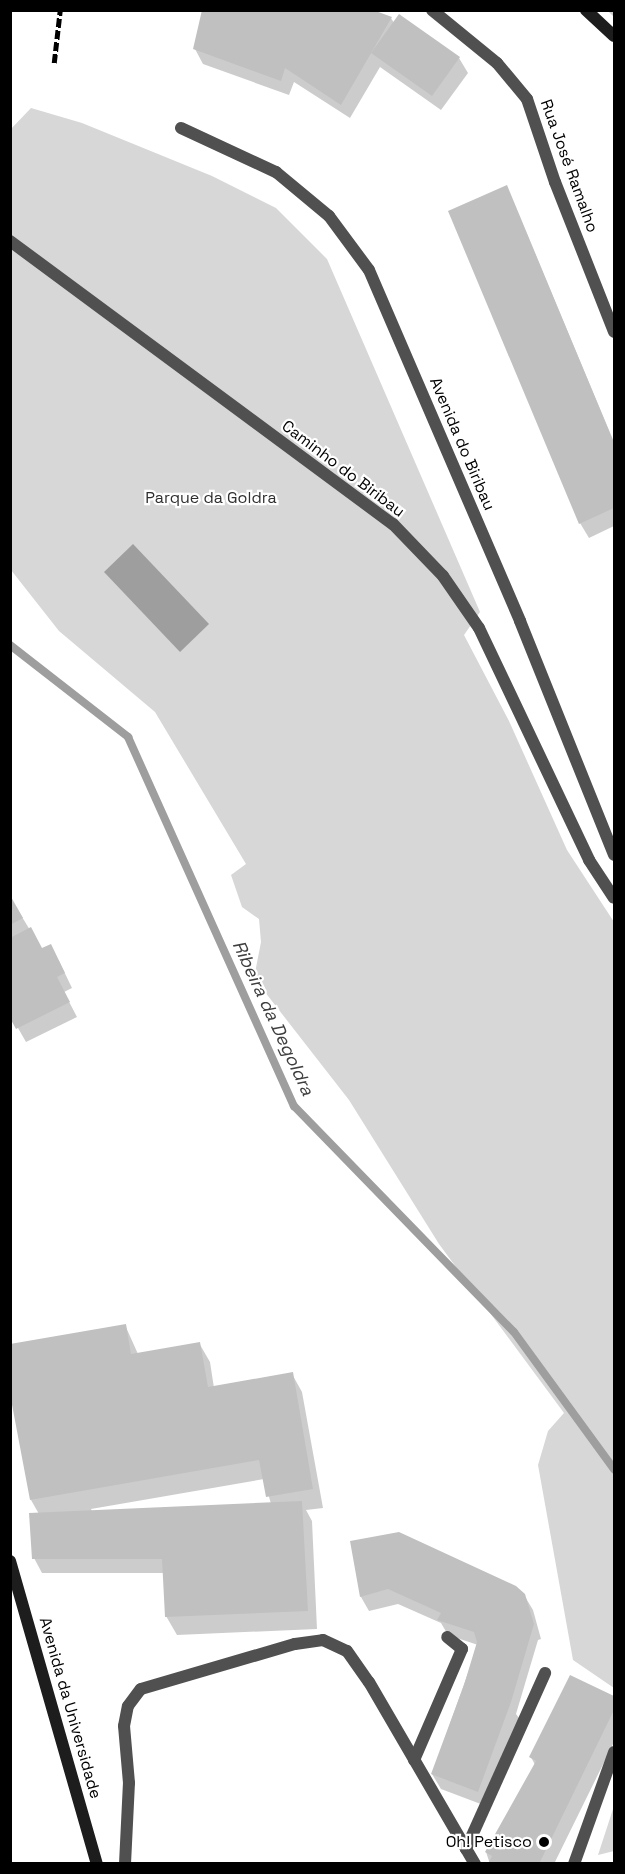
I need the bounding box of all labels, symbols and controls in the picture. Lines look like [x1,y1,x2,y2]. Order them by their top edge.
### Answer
street label: Rua José Ramalho [536,97,602,235]
street label: Avenida do Biribau [425,375,499,513]
street label: Caminho do Biribau [278,417,408,521]
park label: Parque da Goldra [145,488,277,508]
water label: Ribeira da Degoldra [228,937,318,1099]
street label: Avenida da Universidade [35,1615,105,1801]
place label: Oh! Petisco [446,1832,532,1852]
marker: Oh! Petisco [537,1835,551,1849]

